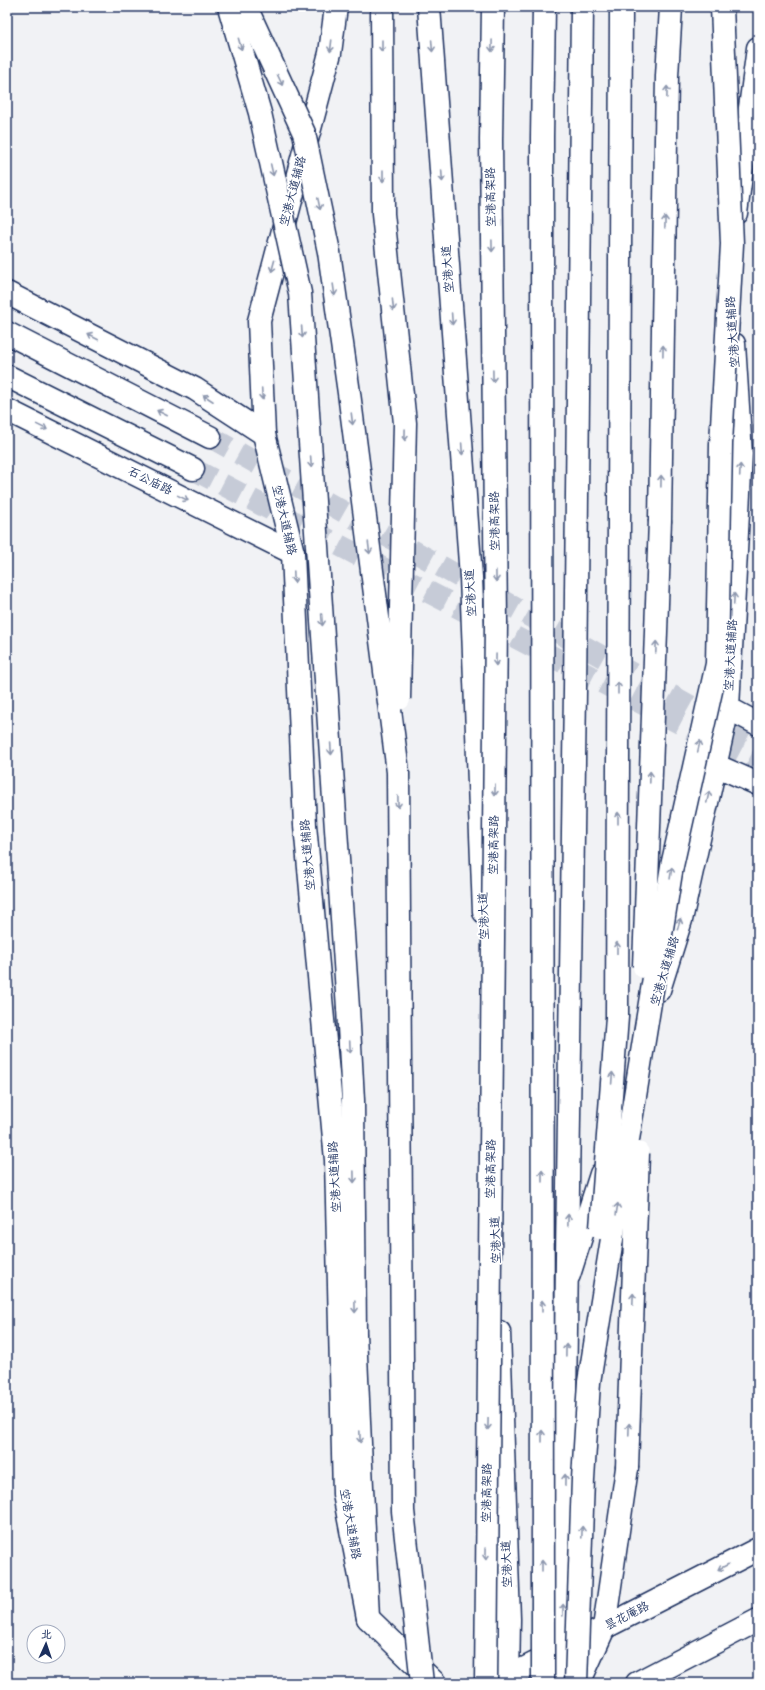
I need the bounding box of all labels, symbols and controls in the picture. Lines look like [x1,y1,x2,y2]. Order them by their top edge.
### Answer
one-way arrow [237,38,244,51]
one-way arrow [327,39,335,52]
one-way arrow [378,39,386,52]
one-way arrow [428,39,436,52]
one-way arrow [488,39,496,52]
one-way arrow [277,74,284,86]
one-way arrow [663,86,670,99]
street label: 空港大道辅路 [276,154,310,228]
one-way arrow [269,163,277,176]
street label: 空港高架路 [483,167,499,227]
one-way arrow [379,169,387,182]
one-way arrow [438,169,445,182]
one-way arrow [315,197,323,210]
one-way arrow [661,216,668,229]
one-way arrow [488,239,496,252]
street label: 空港大道 [439,245,457,293]
one-way arrow [269,259,277,272]
one-way arrow [330,283,338,296]
street label: 空港大道辅路 [723,296,743,368]
one-way arrow [389,299,397,312]
one-way arrow [449,312,456,325]
one-way arrow [299,325,306,338]
one-way arrow [87,333,99,340]
one-way arrow [659,345,666,358]
one-way arrow [490,369,497,382]
one-way arrow [259,387,266,400]
one-way arrow [202,393,214,401]
one-way arrow [157,408,169,416]
one-way arrow [348,412,356,425]
one-way arrow [36,424,48,432]
one-way arrow [401,428,409,441]
one-way arrow [458,442,465,455]
one-way arrow [308,455,315,468]
street label: 石公庙路 [125,464,175,498]
one-way arrow [737,464,744,477]
one-way arrow [657,475,664,488]
street label: 空港大道辅路 [269,483,299,557]
street label: 空港高架路 [487,491,503,551]
one-way arrow [177,495,189,502]
one-way arrow [365,541,373,554]
street label: 空港大道 [462,569,480,617]
one-way arrow [492,569,500,582]
one-way arrow [291,570,298,583]
one-way arrow [730,593,737,606]
one-way arrow [318,613,325,626]
street label: 空港大道辅路 [722,619,740,691]
one-way arrow [652,641,660,654]
one-way arrow [492,653,500,666]
one-way arrow [614,682,622,695]
one-way arrow [695,740,703,753]
one-way arrow [327,742,334,755]
one-way arrow [647,771,654,784]
one-way arrow [491,783,499,796]
one-way arrow [704,791,712,804]
one-way arrow [394,795,402,808]
one-way arrow [614,812,622,825]
street label: 空港高架路 [486,815,502,875]
street label: 空港大道辅路 [297,818,319,892]
one-way arrow [667,867,675,880]
street label: 空港大道 [476,892,492,940]
one-way arrow [676,918,683,931]
street label: 空港大道辅路 [647,934,683,1008]
one-way arrow [613,942,621,955]
one-way arrow [346,1040,353,1053]
one-way arrow [609,1072,616,1085]
street label: 空港高架路 [483,1139,499,1199]
street label: 空港大道辅路 [326,1141,344,1213]
one-way arrow [350,1170,358,1183]
one-way arrow [538,1170,546,1183]
one-way arrow [613,1202,621,1215]
one-way arrow [564,1214,572,1227]
street label: 空港大道 [488,1216,504,1264]
one-way arrow [629,1293,637,1306]
one-way arrow [351,1300,359,1313]
one-way arrow [538,1300,546,1313]
one-way arrow [562,1344,570,1357]
one-way arrow [484,1417,492,1430]
one-way arrow [625,1423,632,1436]
one-way arrow [356,1430,363,1443]
one-way arrow [538,1430,546,1443]
street label: 空港高架路 [479,1463,495,1523]
one-way arrow [561,1474,569,1487]
street label: 空港大道辅路 [336,1487,364,1561]
one-way arrow [578,1526,585,1539]
street label: 空港大道 [499,1540,515,1588]
one-way arrow [483,1547,490,1560]
one-way arrow [538,1560,546,1573]
one-way arrow [718,1563,730,1571]
street label: 昙花庵路 [602,1598,652,1634]
one-way arrow [559,1604,567,1617]
north arrow [26,1624,66,1664]
text: 北 [41,1628,52,1641]

